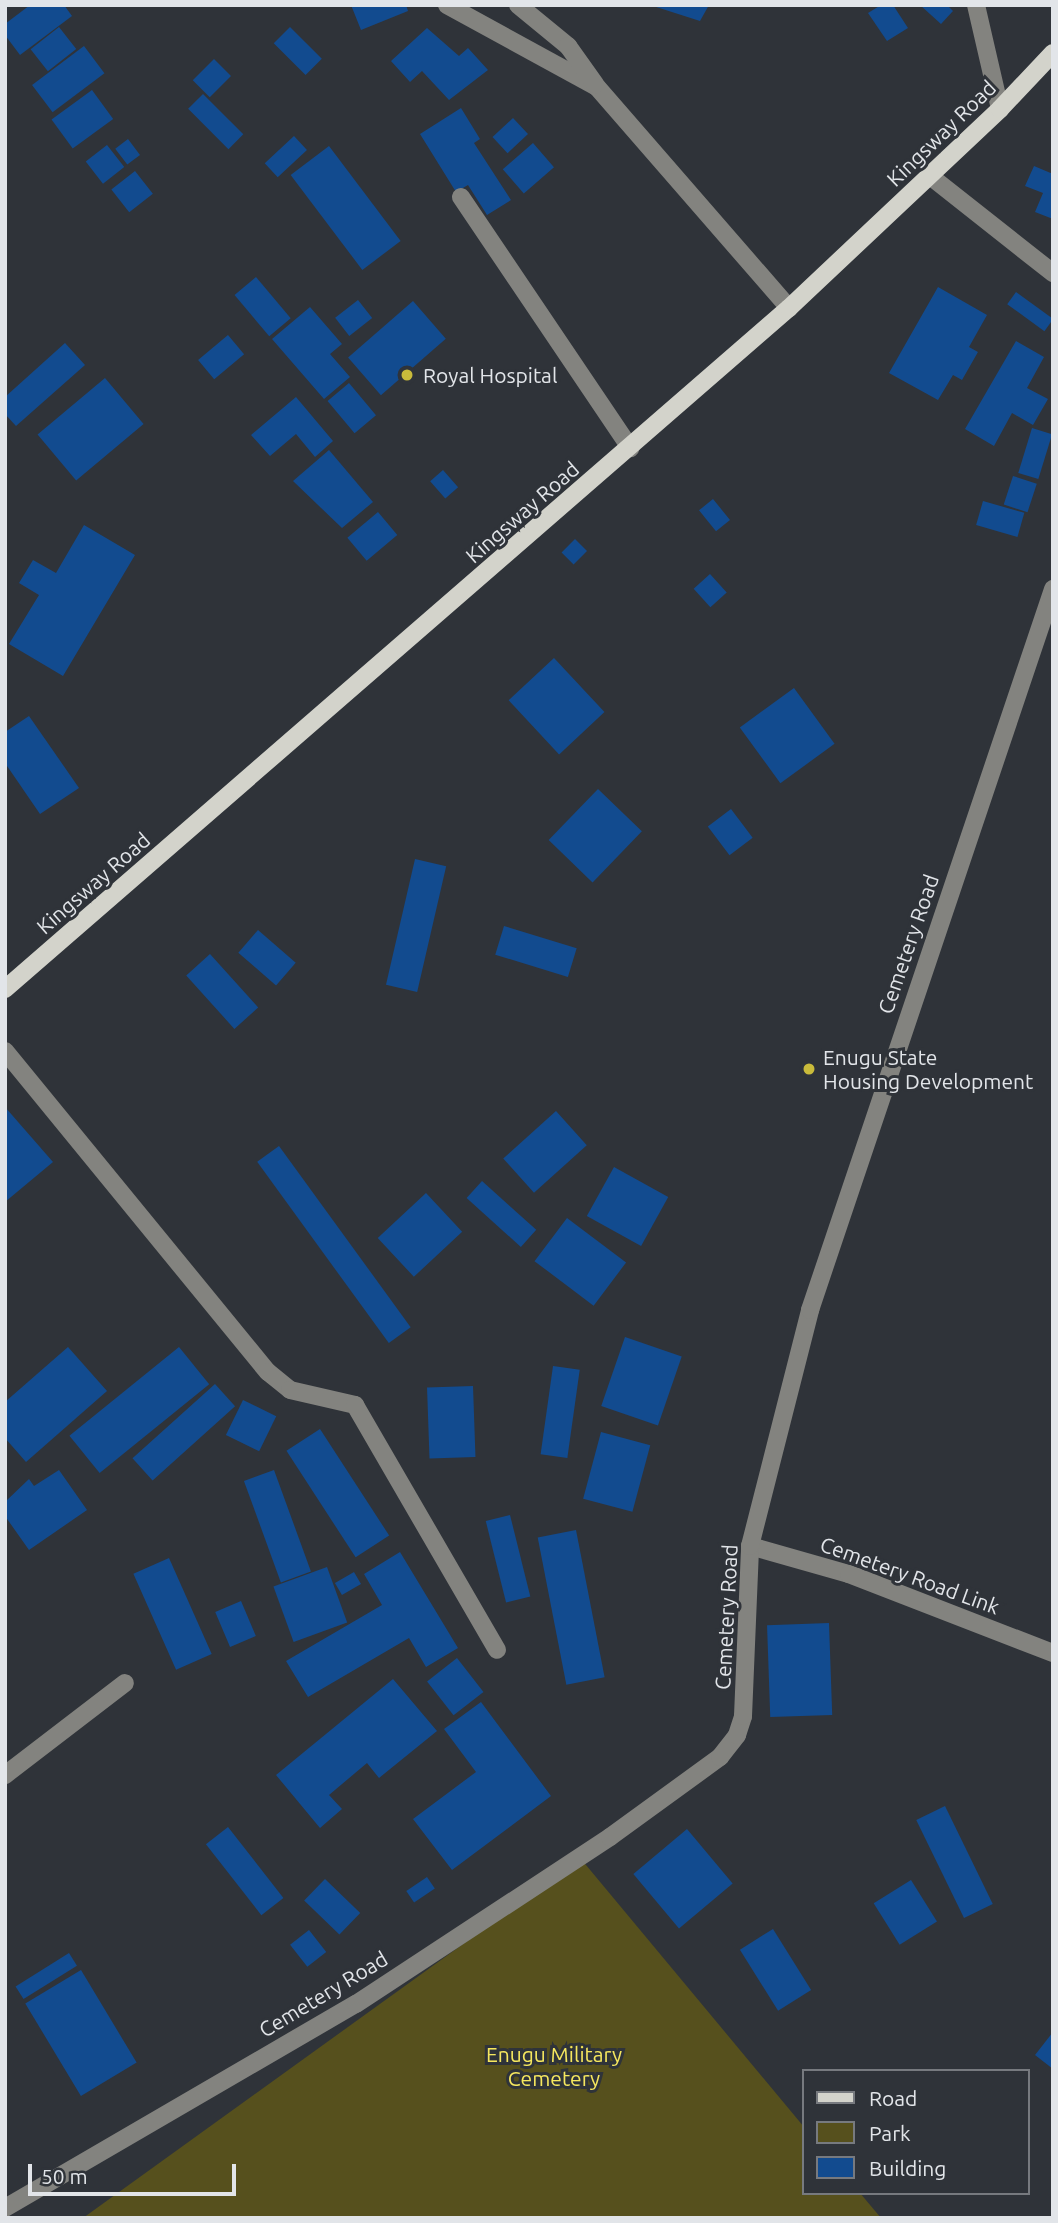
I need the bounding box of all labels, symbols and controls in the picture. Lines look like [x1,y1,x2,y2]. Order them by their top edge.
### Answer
street label: Kingsway Road [881,75,1001,191]
place label: Royal Hospital [423,362,557,388]
marker: Royal Hospital [397,365,417,385]
street label: Kingsway Road [460,456,584,568]
street label: Kingsway Road [31,827,155,939]
street label: Cemetery Road [872,871,944,1017]
place label: Enugu State Housing Development [823,1044,1033,1094]
marker: Enugu State Housing Development [801,1061,817,1077]
street label: Cemetery Road Link [817,1531,1003,1619]
street label: Cemetery Road [710,1544,742,1690]
street label: Cemetery Road [254,1946,392,2042]
park label: Enugu Military Cemetery [486,2041,622,2091]
legend [802,2069,1030,2195]
text: Road [869,2086,917,2110]
text: Park [869,2121,911,2145]
scale bar [32,2150,240,2194]
text: Building [869,2156,946,2180]
text: 50 m [41,2164,88,2188]

